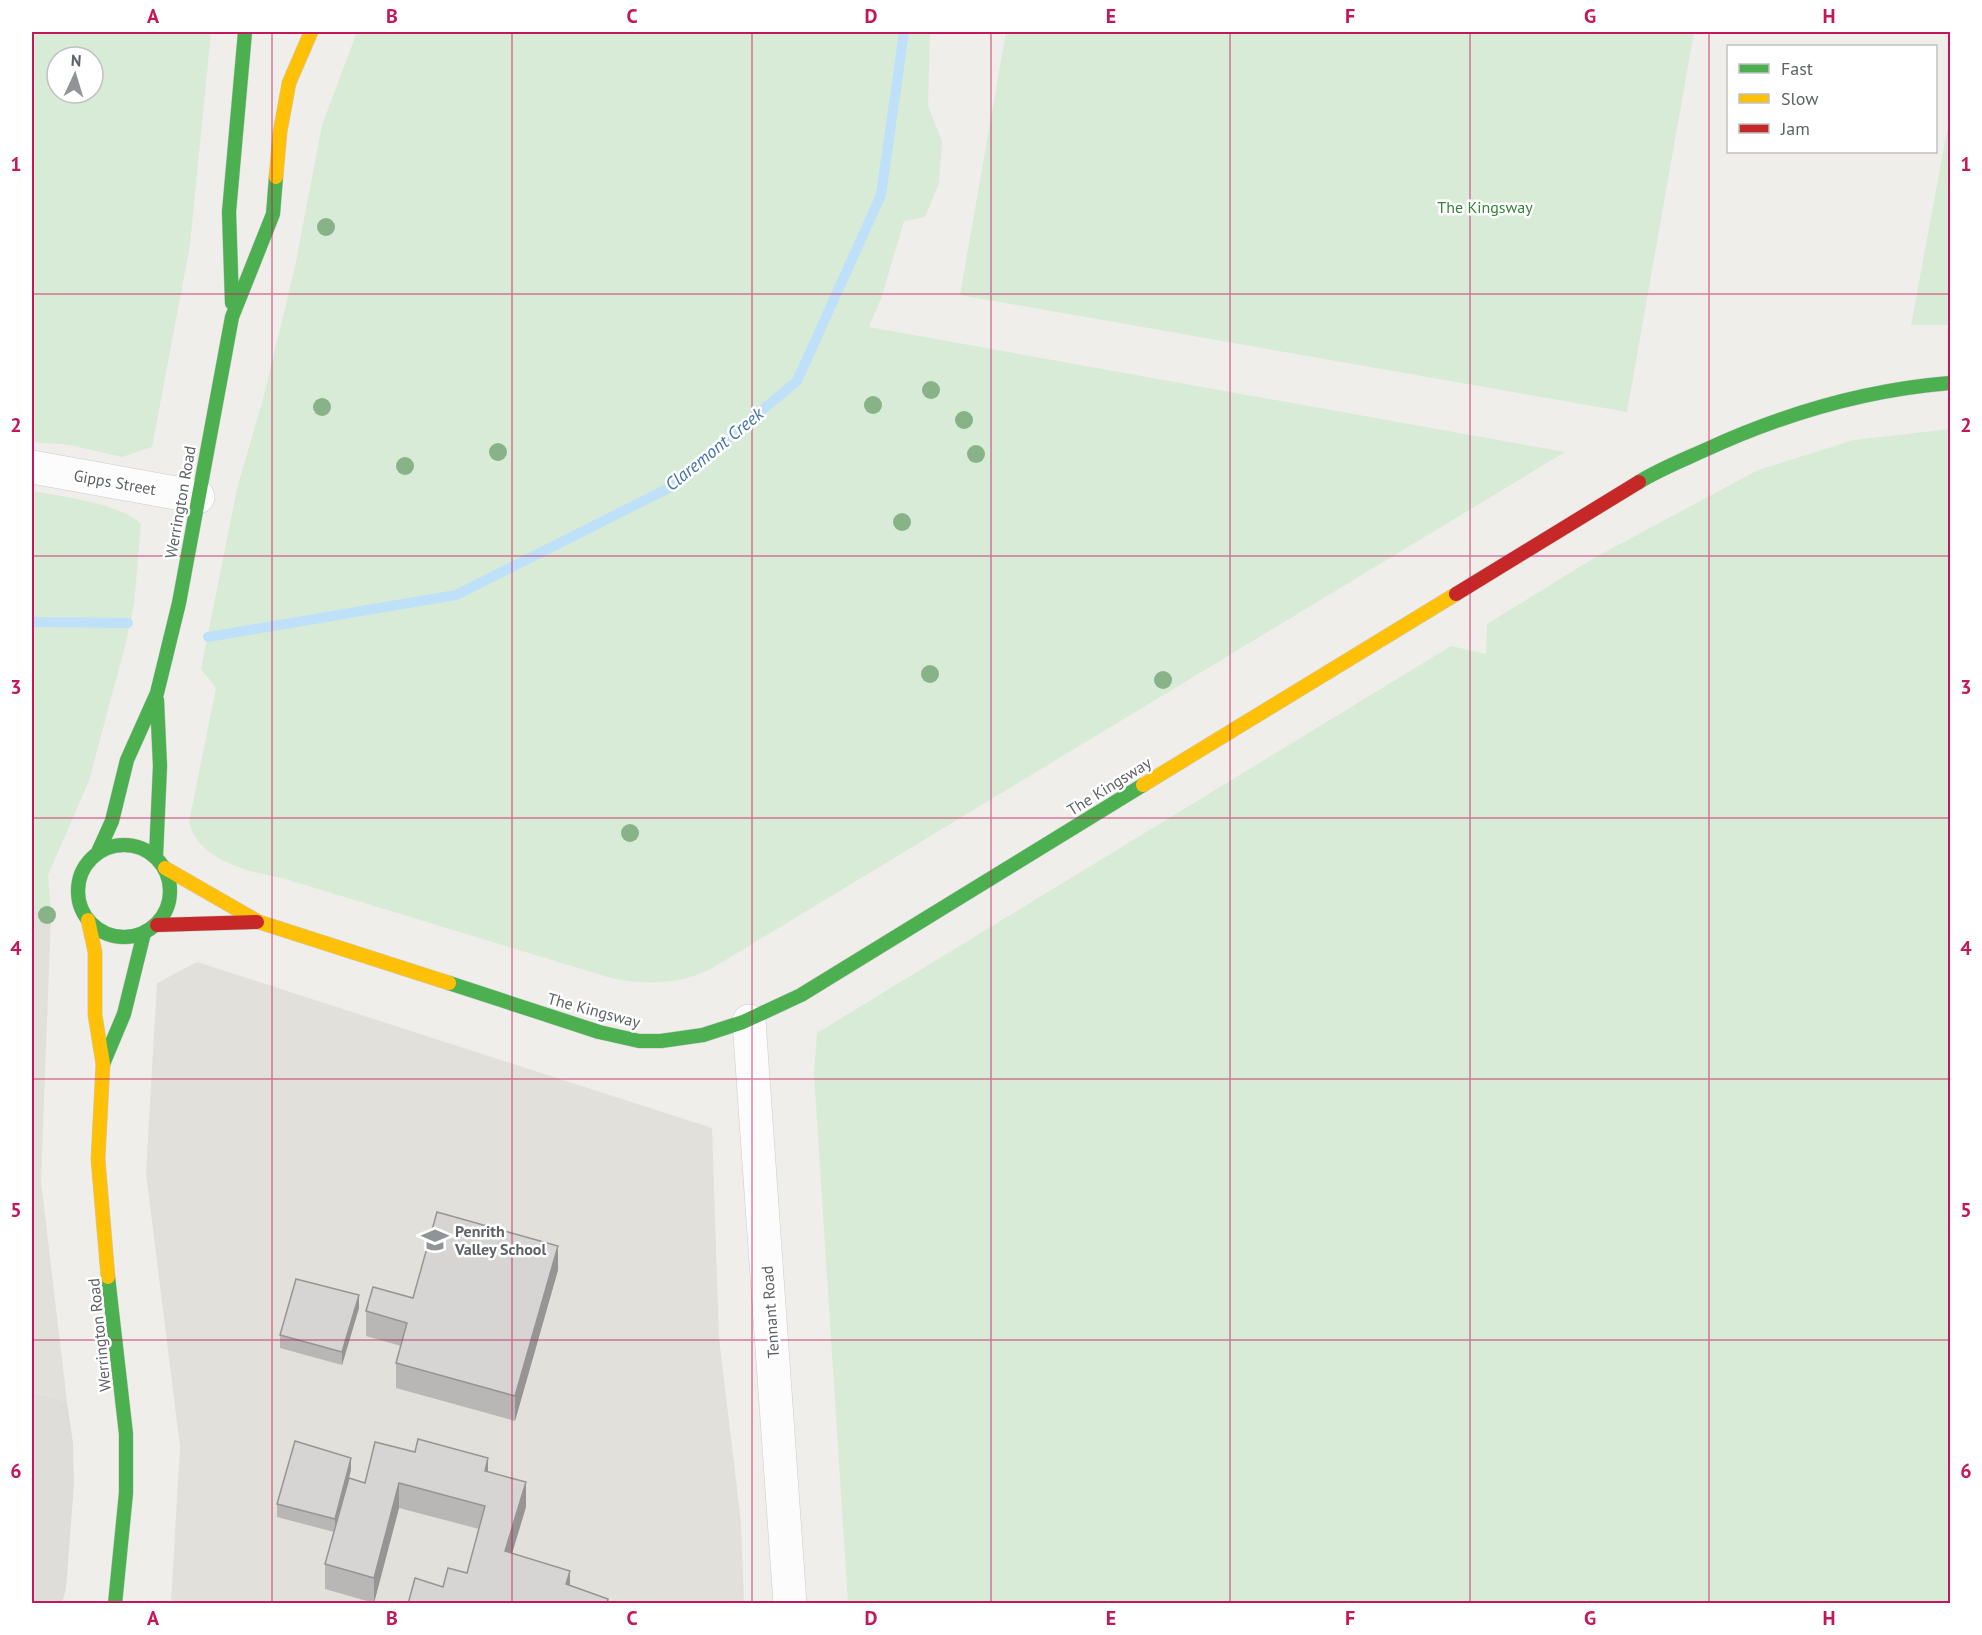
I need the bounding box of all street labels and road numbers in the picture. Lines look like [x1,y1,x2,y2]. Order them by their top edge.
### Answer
street label: Werrington Road [160,444,200,560]
street label: Gipps Street [72,465,158,499]
street label: The Kingsway [1063,752,1155,820]
street label: The Kingsway [545,988,643,1032]
street label: Tennant Road [757,1265,783,1359]
street label: Werrington Road [83,1277,115,1393]

